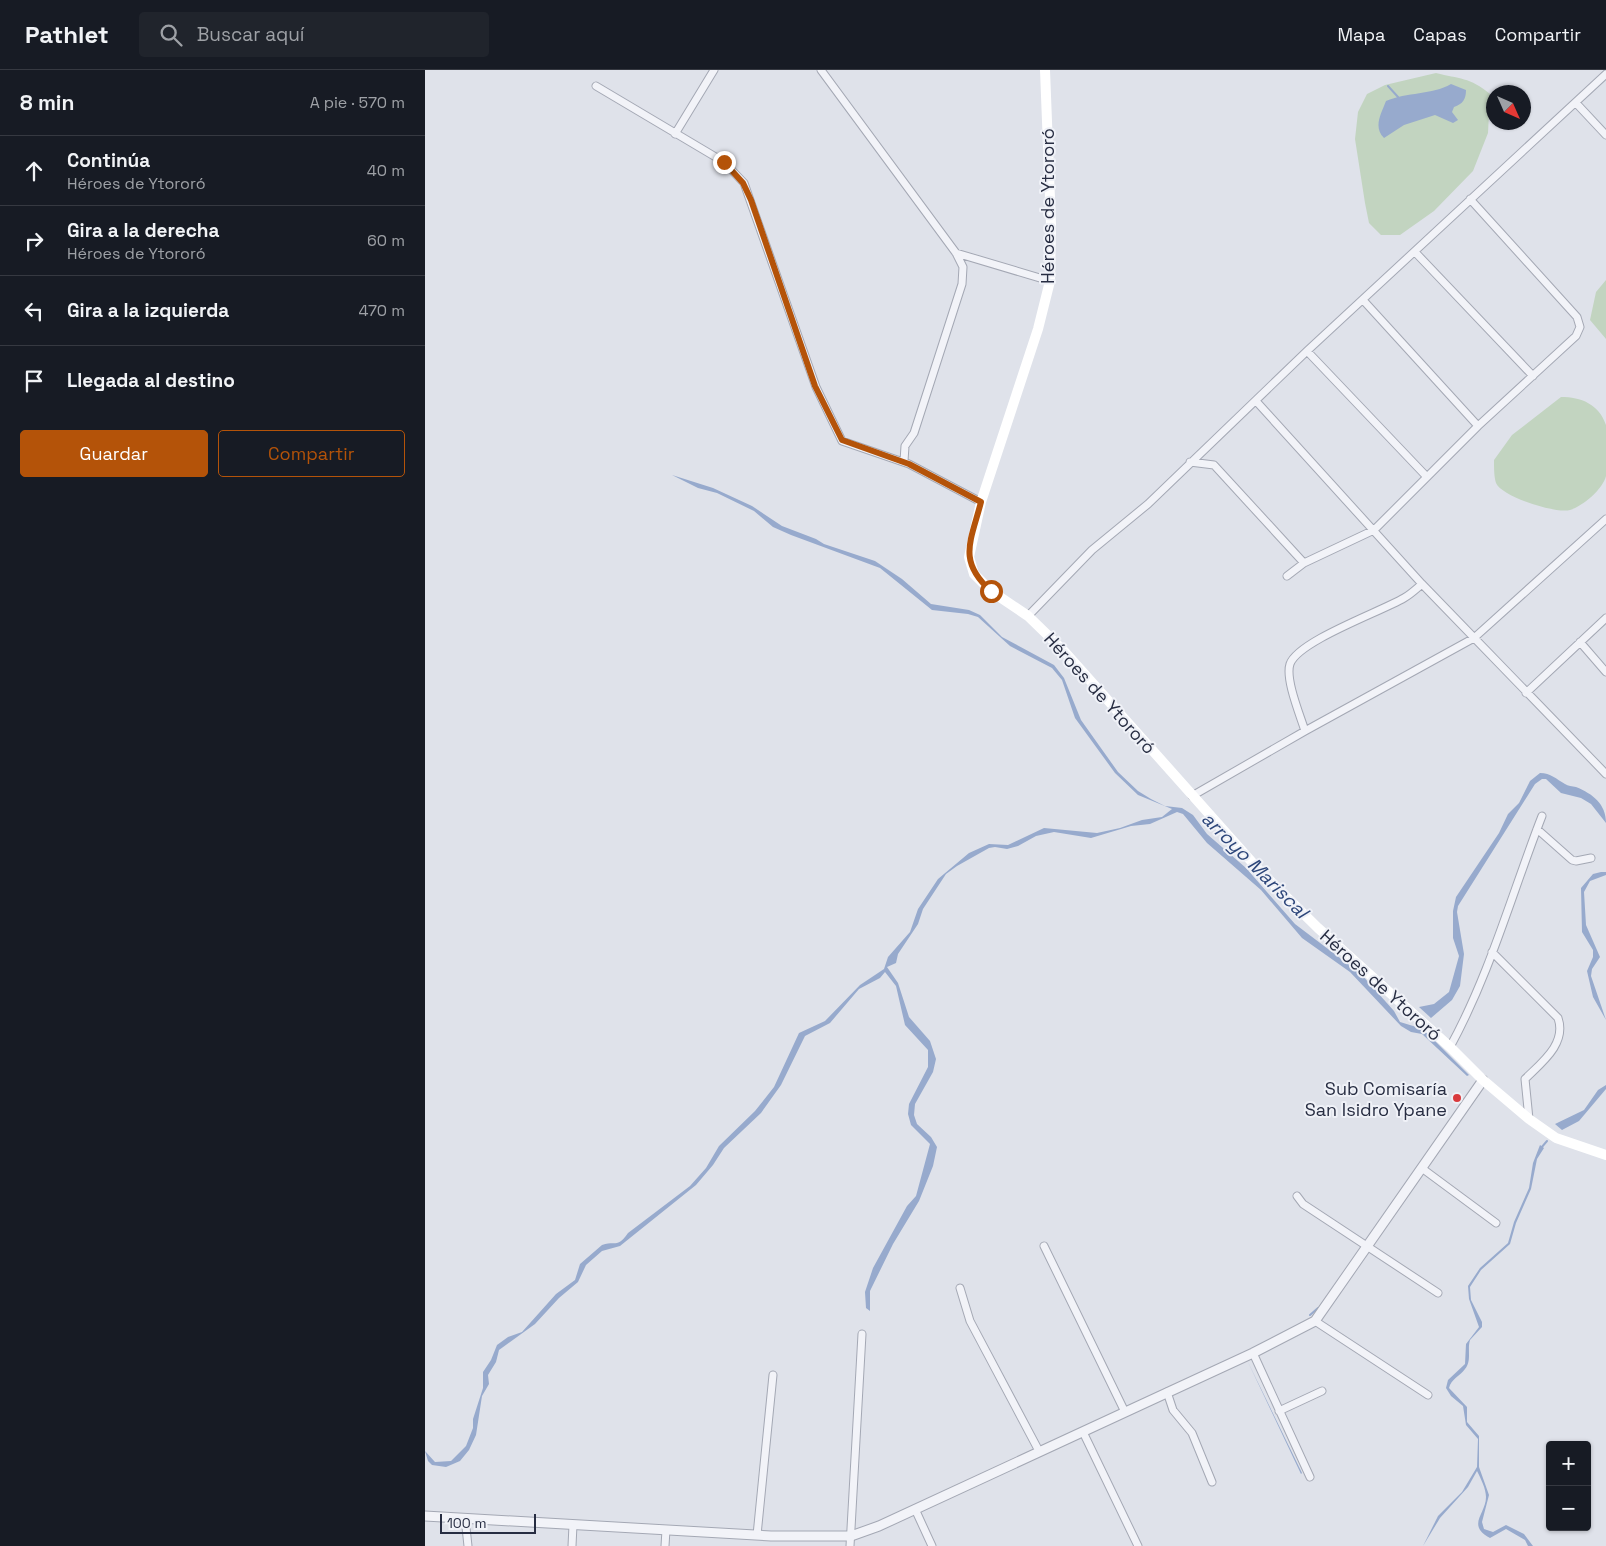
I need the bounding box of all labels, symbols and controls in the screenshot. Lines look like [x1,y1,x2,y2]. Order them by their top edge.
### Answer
search box [139,12,489,57]
text: Pathlet [25,19,109,50]
icon: search [157,21,185,49]
text: Buscar aquí [197,22,305,47]
text: Mapa [1337,23,1385,46]
text: Capas [1413,23,1467,46]
text: Compartir [1495,23,1581,46]
north arrow [1486,85,1531,130]
text: 8 min [20,89,74,116]
text: A pie · 570 m [310,92,405,113]
street label: Héroes de Ytororó [1036,128,1059,284]
text: Continúa [67,148,150,173]
route end [713,151,736,174]
icon: ahead [20,157,48,185]
text: 40 m [367,160,405,181]
text: Héroes de Ytororó [67,173,206,194]
text: Gira a la derecha [67,218,219,243]
icon: right [20,227,48,255]
text: 60 m [367,230,405,251]
text: Héroes de Ytororó [67,243,206,264]
icon: left [20,297,48,325]
text: Gira a la izquierda [67,298,229,323]
text: 470 m [358,300,405,321]
icon: arrive [20,367,48,395]
text: Llegada al destino [67,368,235,393]
button: Guardar [20,430,208,477]
button: Compartir [218,430,405,477]
route start [980,580,1003,603]
street label: Héroes de Ytororó [1039,627,1161,759]
water label: arroyo Mariscal [1196,806,1315,925]
street label: Héroes de Ytororó [1315,924,1447,1046]
place label: Sub Comisaría San Isidro Ypane [1305,1077,1447,1121]
marker: Sub Comisaría San Isidro Ypane [1451,1092,1463,1104]
map controls [1546,1441,1591,1531]
button: + [1546,1441,1591,1486]
button: − [1546,1486,1591,1531]
scale bar [440,1511,536,1534]
text: 100 m [447,1514,486,1532]

